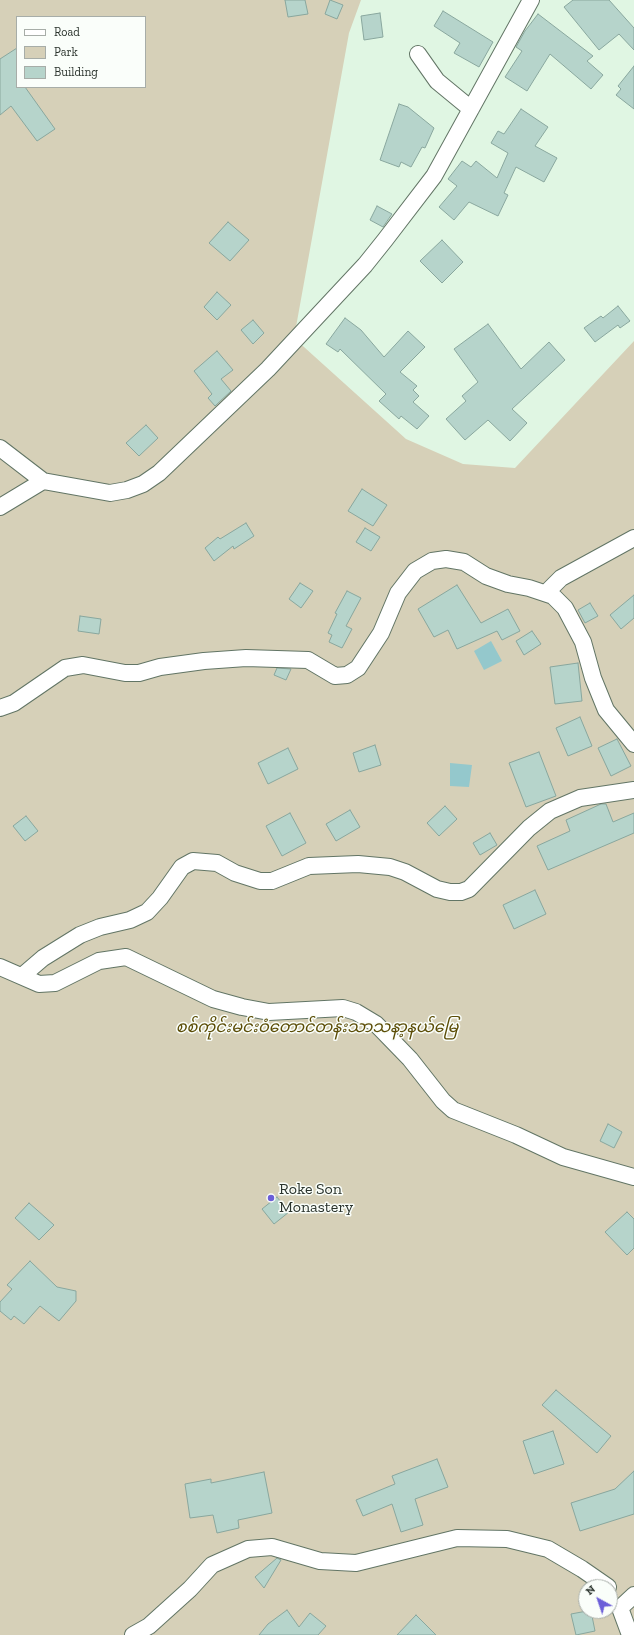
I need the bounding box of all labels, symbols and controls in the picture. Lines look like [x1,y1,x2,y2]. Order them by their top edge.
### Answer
legend [16,16,146,88]
text: Road [54,25,80,39]
text: Park [54,45,78,59]
text: Building [54,65,98,79]
park label: စစ်ကိုင်းမင်းဝံတောင်တန်းသာသနာ့နယ်မြေ [176,1017,458,1037]
place label: Roke Son Monastery [279,1179,353,1217]
marker: Roke Son Monastery [266,1193,276,1203]
north arrow [578,1579,618,1619]
text: N [583,1583,598,1598]

